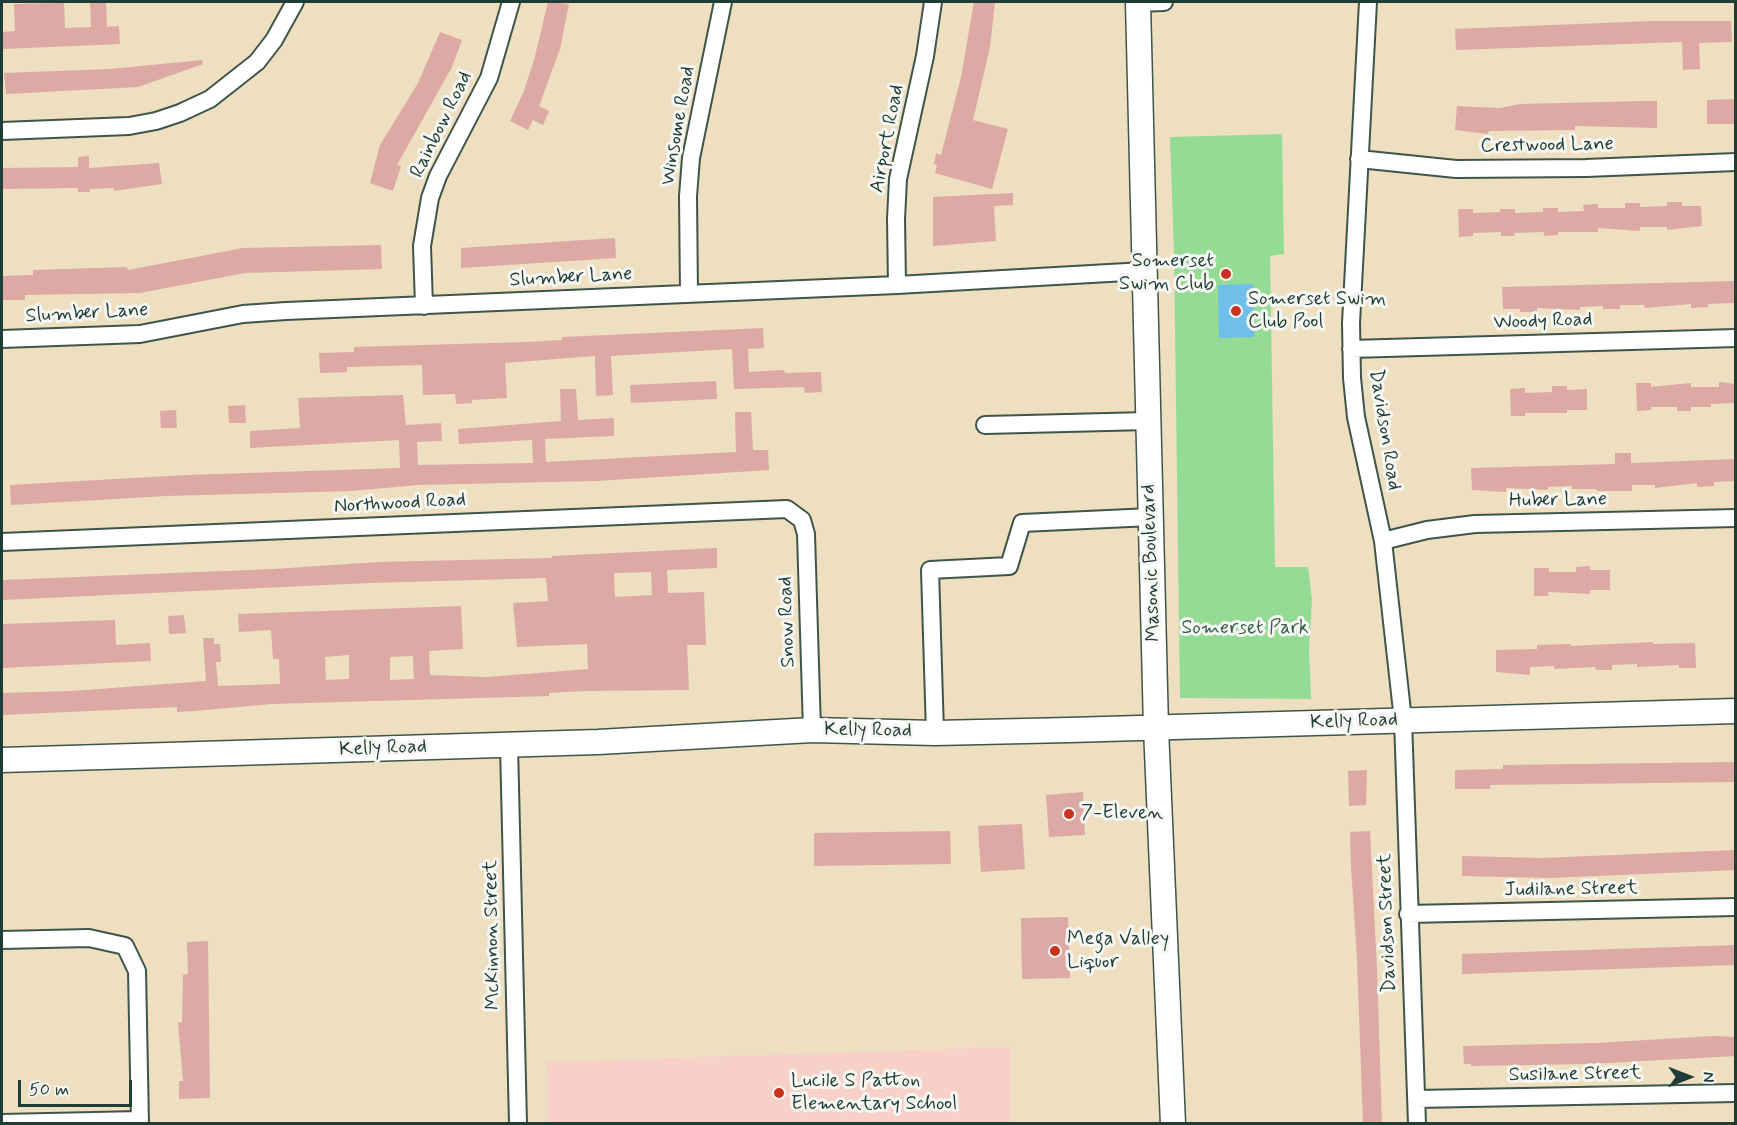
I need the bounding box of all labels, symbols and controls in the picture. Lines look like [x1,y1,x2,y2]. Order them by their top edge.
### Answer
street label: Winsome Road [657,64,701,188]
street label: Rainbow Road [406,68,478,182]
street label: Airport Road [866,83,910,195]
street label: Crestwood Lane [1480,133,1614,159]
place label: Somerset Swim Club [1119,250,1214,297]
street label: Slumber Lane [509,263,633,293]
marker: Somerset Swim Club [1219,267,1233,281]
place label: Somerset Swim Club Pool [1248,288,1386,335]
street label: Slumber Lane [25,299,149,329]
marker: Somerset Swim Club Pool [1229,304,1243,318]
street label: Woody Road [1493,308,1593,336]
street label: Davidson Road [1363,368,1405,492]
street label: Masonic Boulevard [1137,484,1167,642]
street label: Huber Lane [1509,488,1607,514]
street label: Northwood Road [334,489,466,519]
street label: Snow Road [774,576,802,668]
park label: Somerset Park [1181,617,1309,641]
street label: Kelly Road [1310,708,1398,736]
street label: Kelly Road [824,718,912,744]
street label: Kelly Road [339,735,427,763]
place label: 7-Eleven [1081,802,1163,826]
marker: 7-Eleven [1062,807,1076,821]
street label: Davidson Street [1374,853,1402,993]
street label: McKinnon Street [480,860,506,1010]
street label: Judilane Street [1504,877,1638,903]
place label: Mega Valley Liquor [1067,928,1169,975]
marker: Mega Valley Liquor [1048,944,1062,958]
north arrow [1659,1047,1719,1107]
street label: Susilane Street [1509,1062,1641,1088]
scale bar [21,1068,135,1106]
place label: Lucile S Patton Elementary School [791,1070,957,1117]
text: N [1697,1072,1718,1082]
text: 50 m [29,1078,69,1102]
marker: Lucile S Patton Elementary School [772,1086,786,1100]

